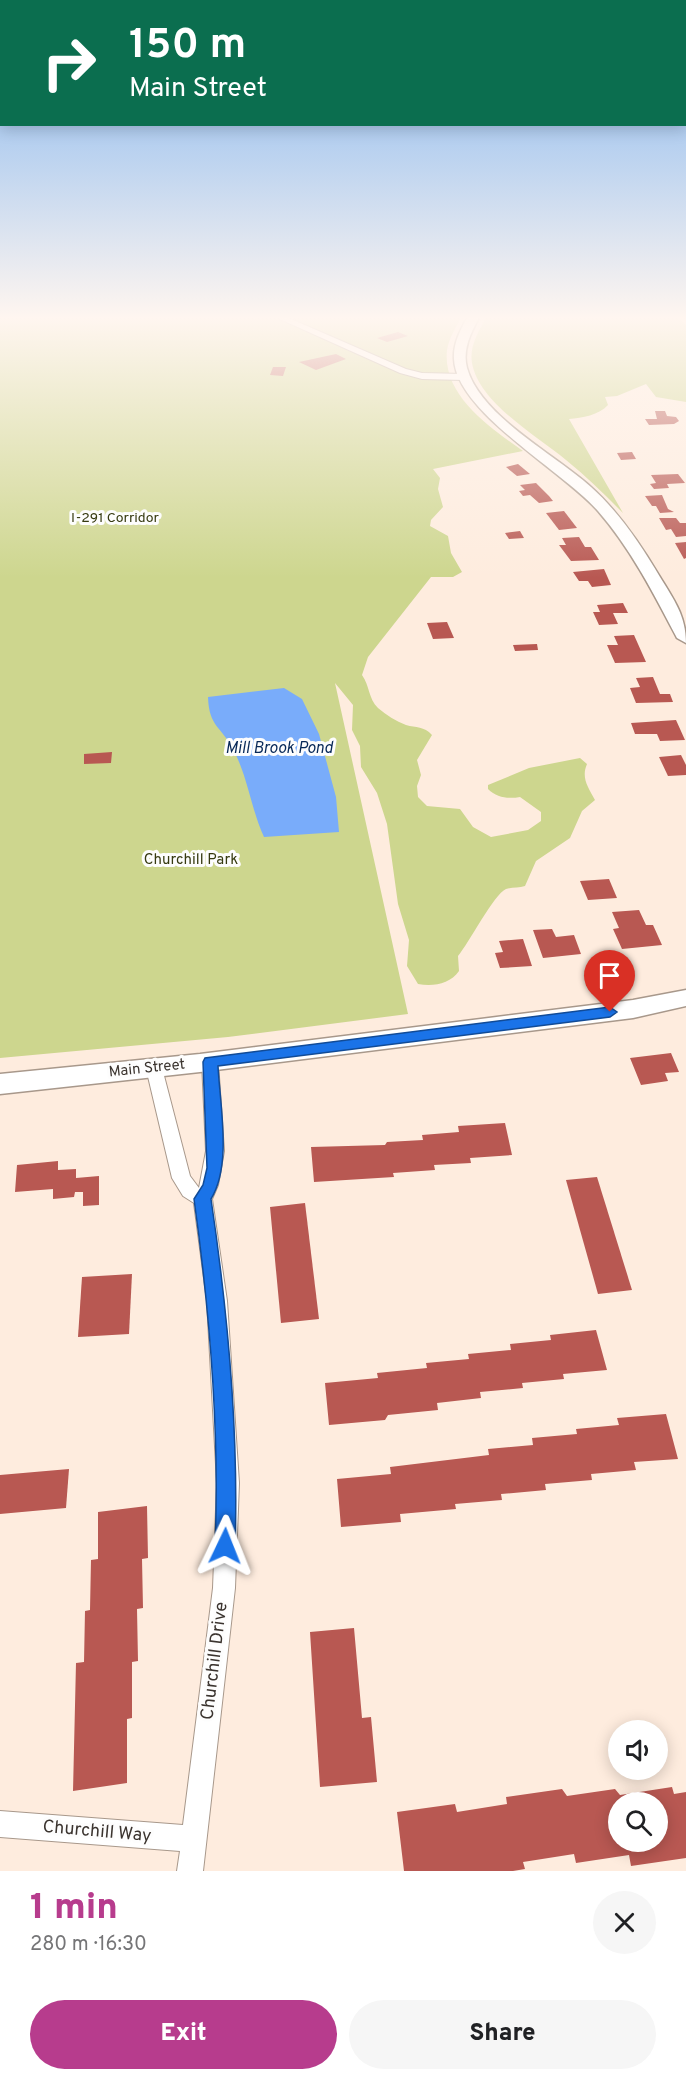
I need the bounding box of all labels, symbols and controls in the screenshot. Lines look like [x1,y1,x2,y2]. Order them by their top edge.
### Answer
text: 150 m [129,20,246,73]
icon: right [30,24,108,102]
text: Main Street [129,72,267,106]
park label: I-291 Corridor [71,510,159,527]
water label: Mill Brook Pond [225,739,334,759]
park label: Churchill Park [144,851,238,870]
pin [584,950,635,1012]
icon: arrive [593,959,626,992]
street label: Main Street [108,1056,186,1082]
position arrow [193,1514,257,1578]
street label: Churchill Drive [196,1601,234,1721]
map controls [608,1720,668,1852]
button: sound [608,1720,668,1780]
button: search [608,1792,668,1852]
street label: Churchill Way [42,1816,152,1848]
text: 1 min [30,1886,118,1932]
button: close [593,1891,656,1954]
text: 280 m · 16:30 [30,1932,147,1958]
button: Exit [30,2000,337,2069]
button: Share [349,2000,656,2069]

